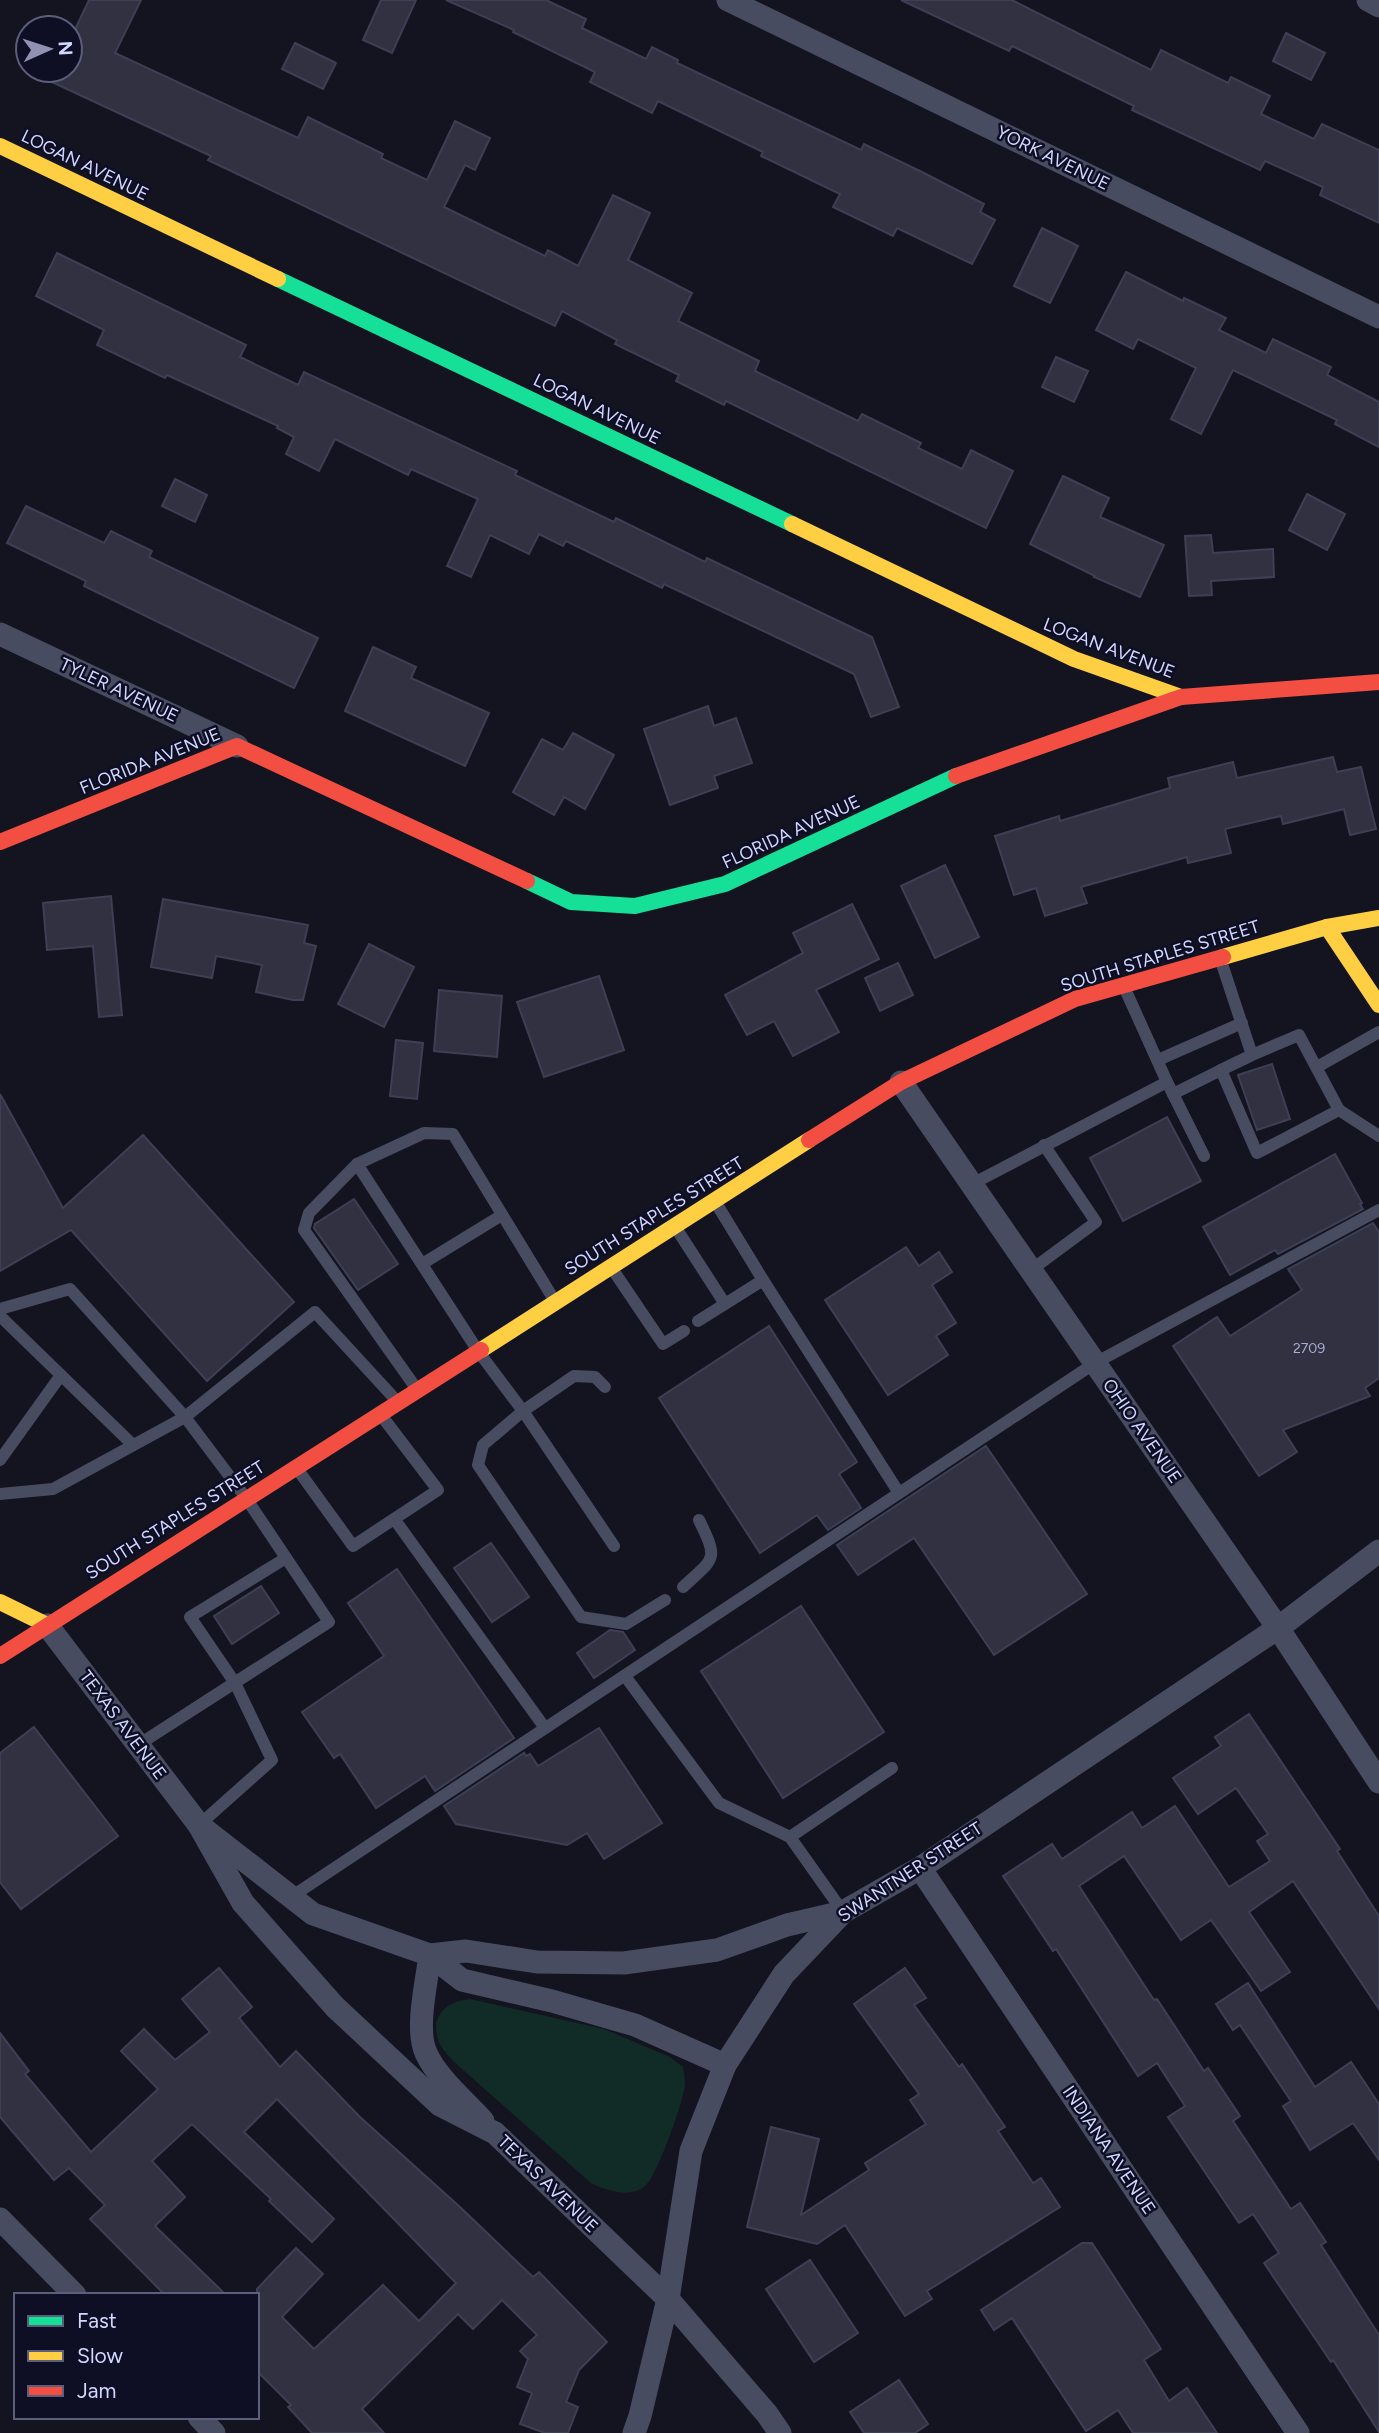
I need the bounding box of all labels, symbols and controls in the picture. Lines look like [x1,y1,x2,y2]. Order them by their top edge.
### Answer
north arrow [14,14,84,84]
text: N [54,40,77,56]
street label: YORK AVENUE [993,121,1113,195]
street label: LOGAN AVENUE [18,125,152,205]
street label: LOGAN AVENUE [530,369,664,449]
street label: LOGAN AVENUE [1040,613,1178,683]
street label: TYLER AVENUE [56,653,182,727]
street label: FLORIDA AVENUE [76,723,224,799]
street label: FLORIDA AVENUE [718,790,864,874]
street label: SOUTH STAPLES STREET [1058,915,1262,997]
street label: SOUTH STAPLES STREET [560,1152,748,1280]
house number: 2709 [1293,1340,1325,1357]
street label: OHIO AVENUE [1098,1374,1186,1488]
street label: SOUTH STAPLES STREET [81,1456,269,1584]
street label: TEXAS AVENUE [75,1666,171,1784]
street label: SWANTNER STREET [834,1817,986,1927]
street label: INDIANA AVENUE [1058,2081,1160,2219]
street label: TEXAS AVENUE [493,2131,603,2237]
legend [14,2293,259,2419]
text: Fast [77,2308,117,2333]
text: Slow [77,2343,123,2368]
text: Jam [77,2378,116,2403]

